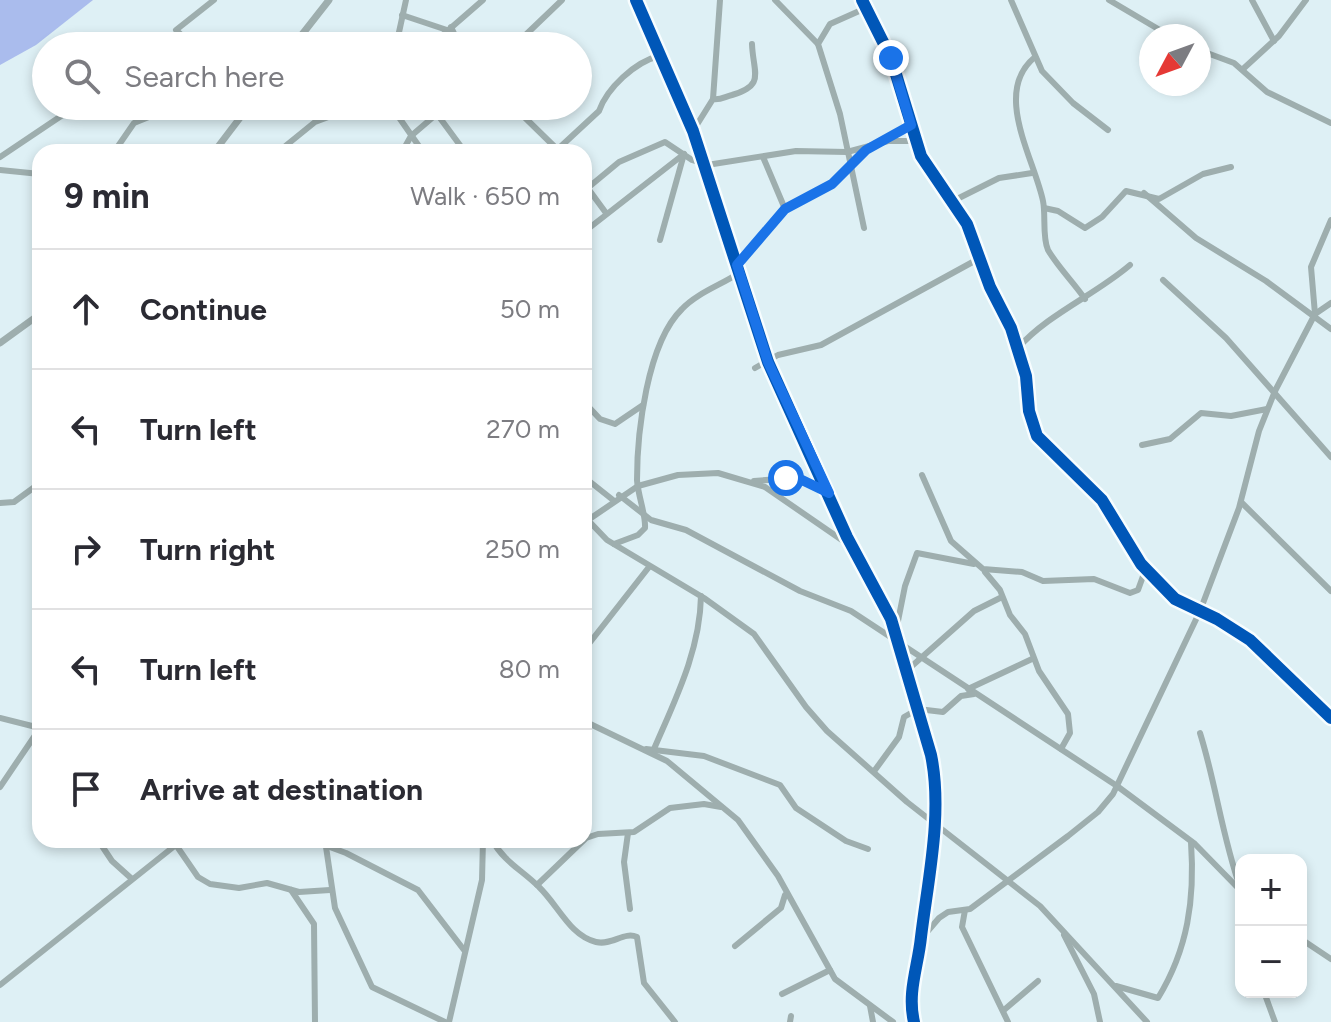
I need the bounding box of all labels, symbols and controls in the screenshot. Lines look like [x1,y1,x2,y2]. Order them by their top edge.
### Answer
north arrow [1139,24,1211,96]
search box [32,32,592,120]
route end [873,40,909,76]
icon: search [60,54,104,98]
text: Search here [124,58,284,95]
text: 9 min [64,176,150,217]
text: Walk · 650 m [410,180,560,212]
icon: ahead [64,287,108,331]
text: Continue [140,291,267,328]
text: 50 m [500,293,560,325]
icon: left [64,407,108,451]
text: Turn left [140,411,257,448]
text: 270 m [486,413,560,445]
route start [768,460,804,496]
icon: right [64,527,108,571]
text: Turn right [140,531,275,568]
text: 250 m [485,533,560,565]
icon: left [64,647,108,691]
text: Turn left [140,651,257,688]
text: 80 m [499,653,560,685]
icon: arrive [64,767,108,811]
text: Arrive at destination [140,771,423,808]
map controls [1235,854,1307,998]
button: + [1235,854,1307,926]
button: − [1235,926,1307,998]

